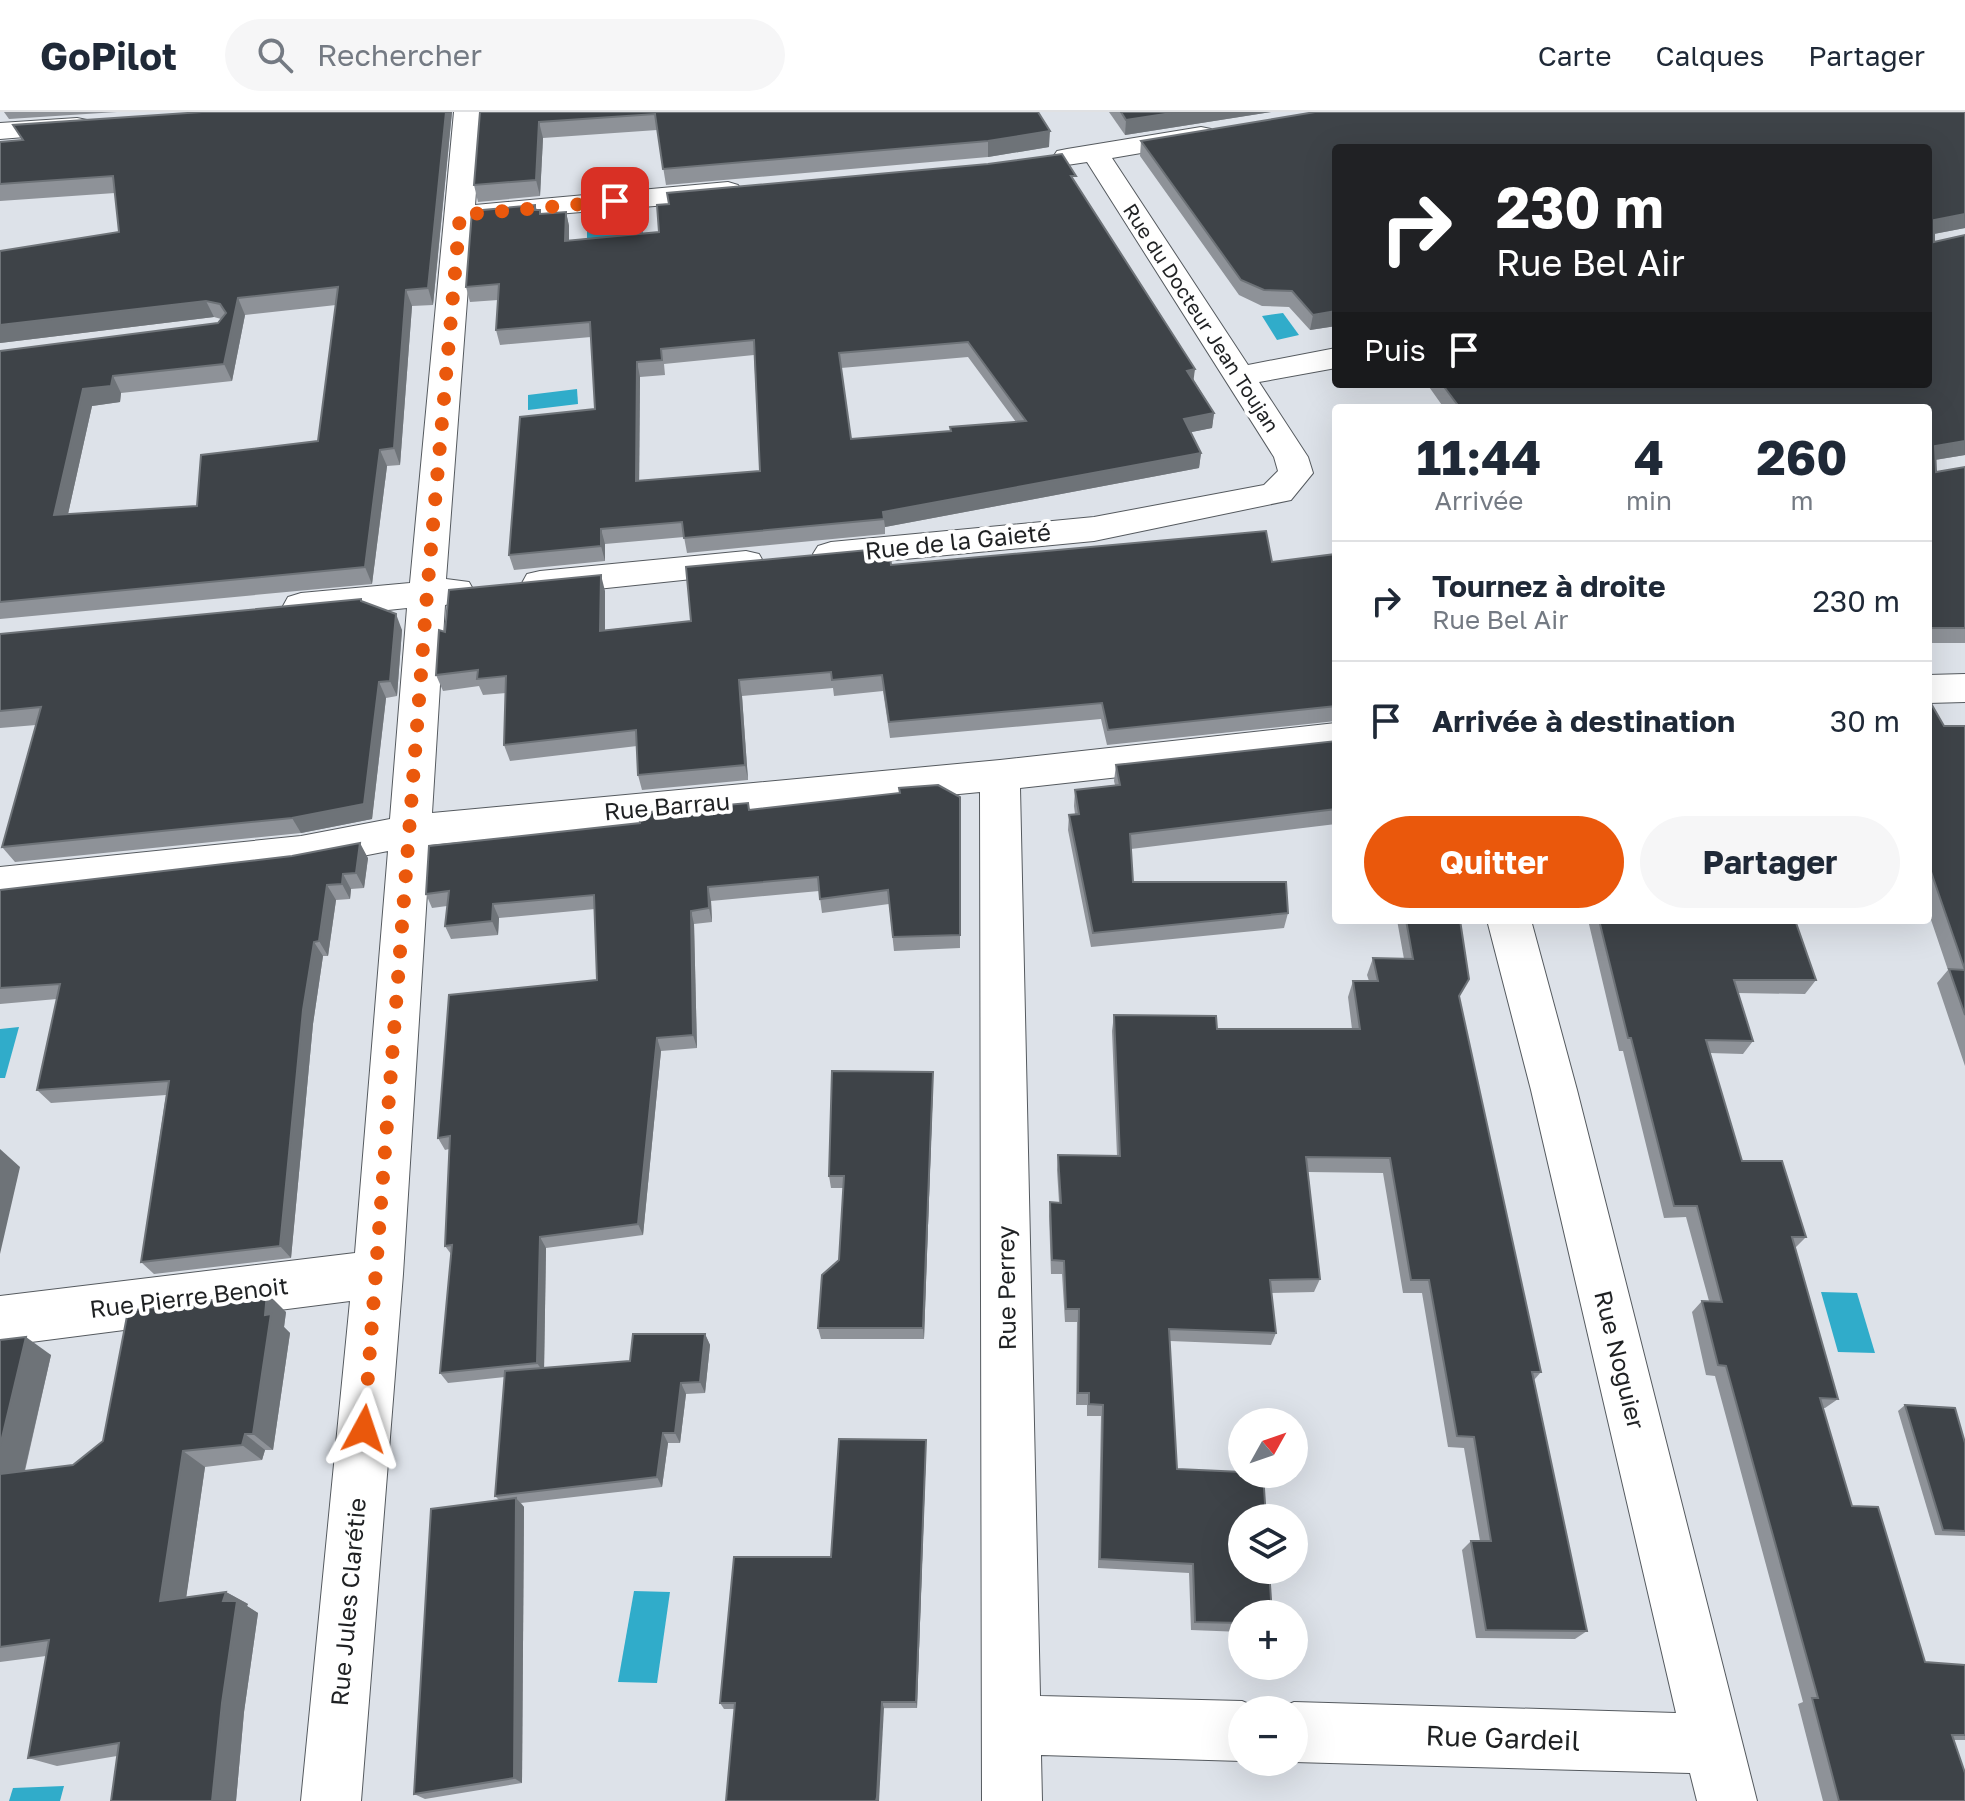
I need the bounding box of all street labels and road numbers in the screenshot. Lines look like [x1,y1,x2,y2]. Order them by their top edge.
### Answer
street label: Rue du Docteur Jean Toujan [1119,199,1285,436]
street label: Rue de la Gaieté [864,516,1052,565]
street label: Rue Barrau [603,786,731,825]
street label: Rue Perrey [990,1225,1021,1351]
street label: Rue Pierre Benoit [88,1270,290,1323]
street label: Rue Noguier [1589,1287,1652,1432]
street label: Rue Jules Clarétie [324,1497,371,1707]
street label: Rue Gardeil [1425,1718,1581,1757]

